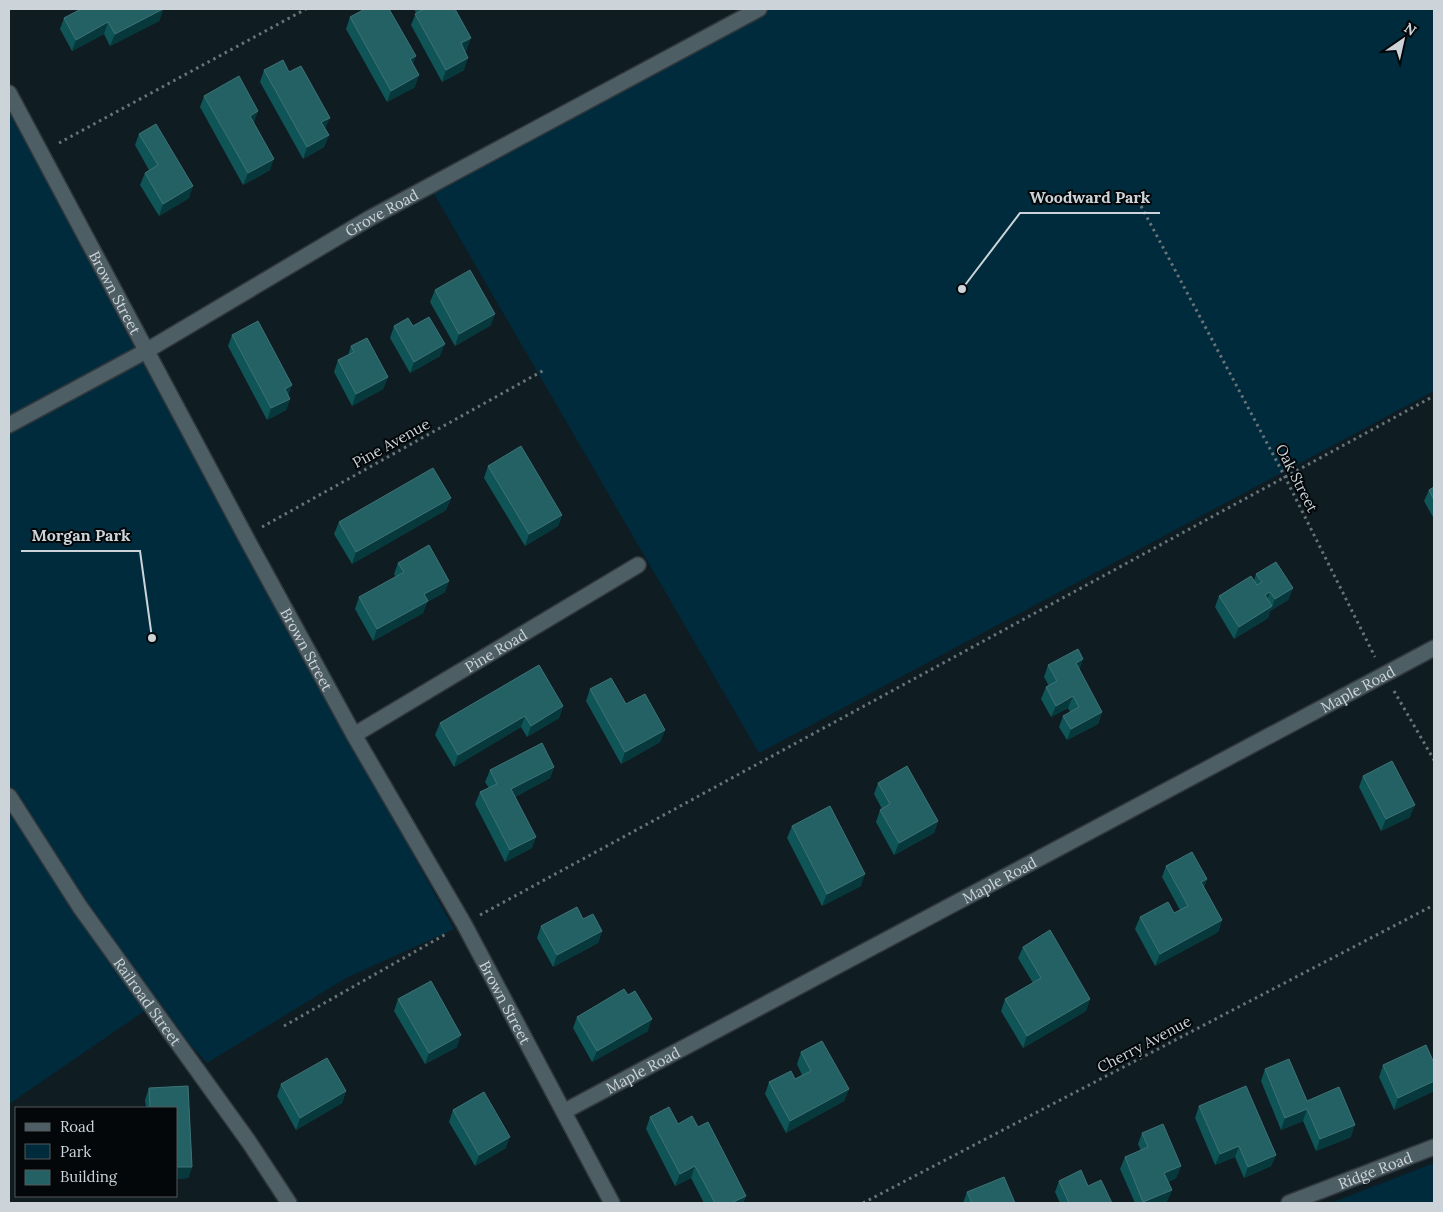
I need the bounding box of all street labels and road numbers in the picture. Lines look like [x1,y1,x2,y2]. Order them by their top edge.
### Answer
street label: Grove Road [341,184,421,240]
street label: Brown Street [85,247,145,338]
street label: Pine Avenue [349,414,433,472]
street label: Oak Street [1272,441,1322,516]
street label: Brown Street [277,604,338,694]
street label: Pine Road [461,624,530,676]
street label: Maple Road [1317,661,1398,716]
street label: Maple Road [959,852,1040,907]
street label: Railroad Street [110,954,186,1049]
street label: Brown Street [476,957,535,1047]
street label: Cherry Avenue [1094,1011,1194,1077]
street label: Maple Road [602,1042,683,1097]
street label: Ridge Road [1335,1147,1415,1193]

